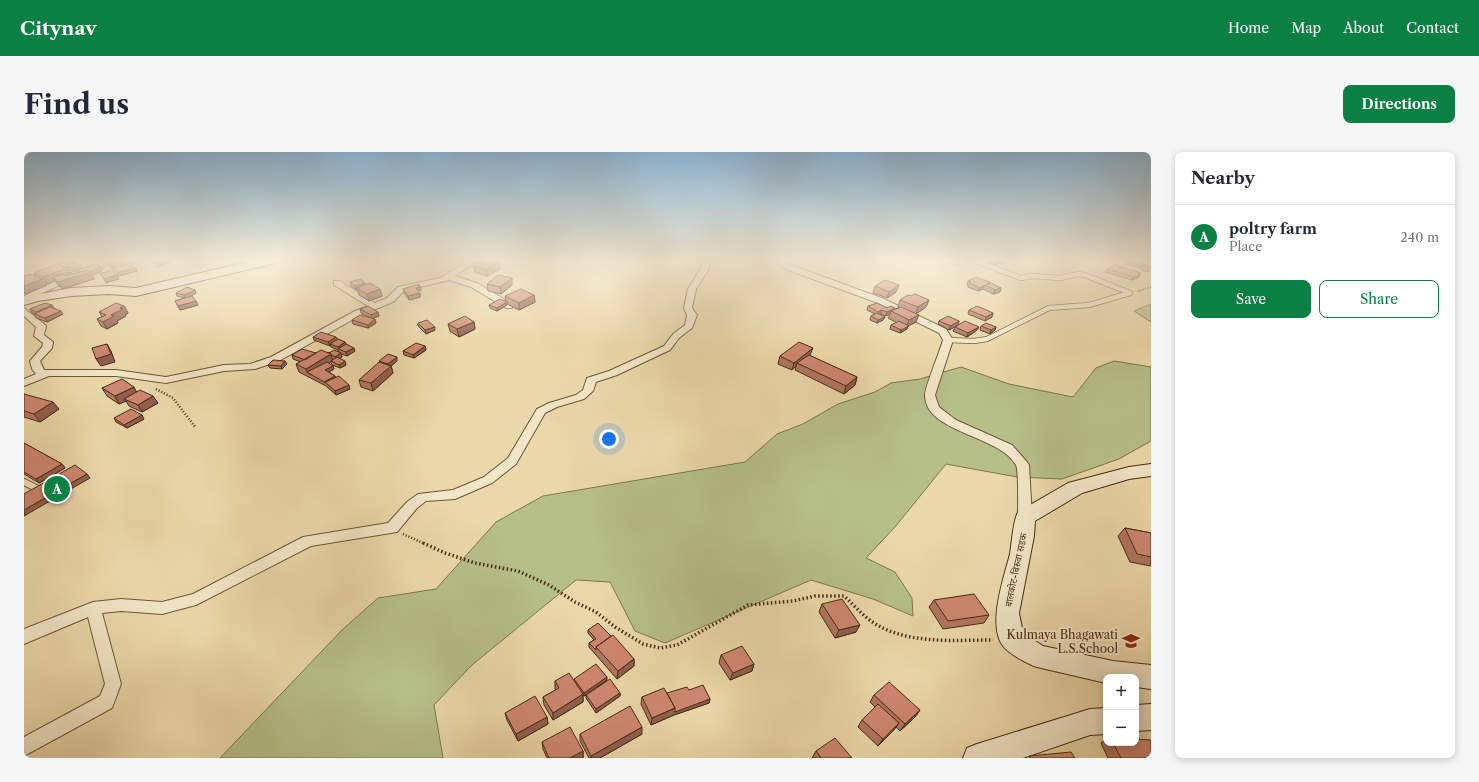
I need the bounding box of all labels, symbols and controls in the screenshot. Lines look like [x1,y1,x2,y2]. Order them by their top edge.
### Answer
text: Citynav [20,17,97,40]
text: Home [1228,19,1269,37]
text: Map [1291,19,1321,37]
text: About [1343,19,1384,37]
text: Contact [1406,19,1459,37]
button: Directions [1343,85,1455,123]
text: Find us [24,87,129,121]
text: Nearby [1191,168,1255,188]
text: poltry farm [1229,219,1317,238]
text: A [1199,229,1209,245]
text: 240 m [1400,229,1439,245]
text: Place [1229,238,1262,254]
button: Save [1191,280,1311,318]
button: Share [1319,280,1439,318]
your location [599,429,619,449]
pin: A [44,474,70,504]
street label: बालकोट-बिरुवा सडक [1002,531,1030,609]
place label: Kulmaya Bhagawati L.S.School [1007,627,1118,656]
school or university icon: Kulmaya Bhagawati L.S.School [1121,631,1141,651]
map controls [1103,674,1139,746]
button: + [1103,674,1139,710]
button: − [1103,710,1139,746]

